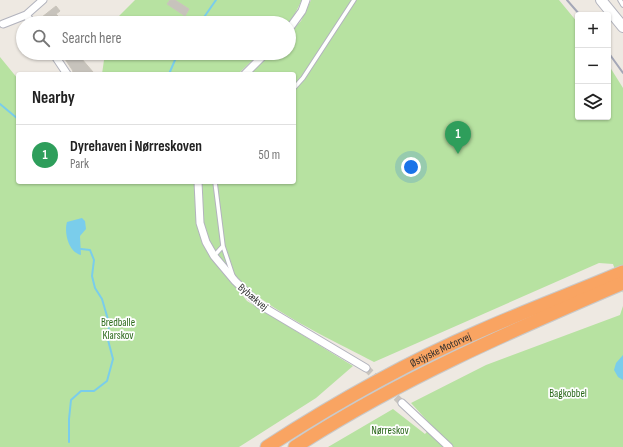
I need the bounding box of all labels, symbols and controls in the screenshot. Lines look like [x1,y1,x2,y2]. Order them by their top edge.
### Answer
map controls [575,12,611,120]
button: + [575,12,611,48]
search box [16,16,296,60]
icon: search [30,27,52,49]
text: Search here [62,29,122,48]
button: − [575,48,611,84]
button: layers [575,84,611,120]
text: Nearby [32,88,75,108]
pin: 1 [445,121,471,154]
text: Dyrehaven i Nørreskoven [70,137,202,156]
text: 1 [42,147,48,163]
text: 50 m [259,147,280,163]
text: Park [70,156,89,172]
your location [401,157,421,177]
street label: Bybækvej [235,281,271,313]
park label: Bredballe Klarskov [101,316,135,342]
street label: Østjyske Motorvej [408,329,473,370]
park label: Bagkobbel [549,387,587,400]
park label: Nørreskov [371,424,409,437]

